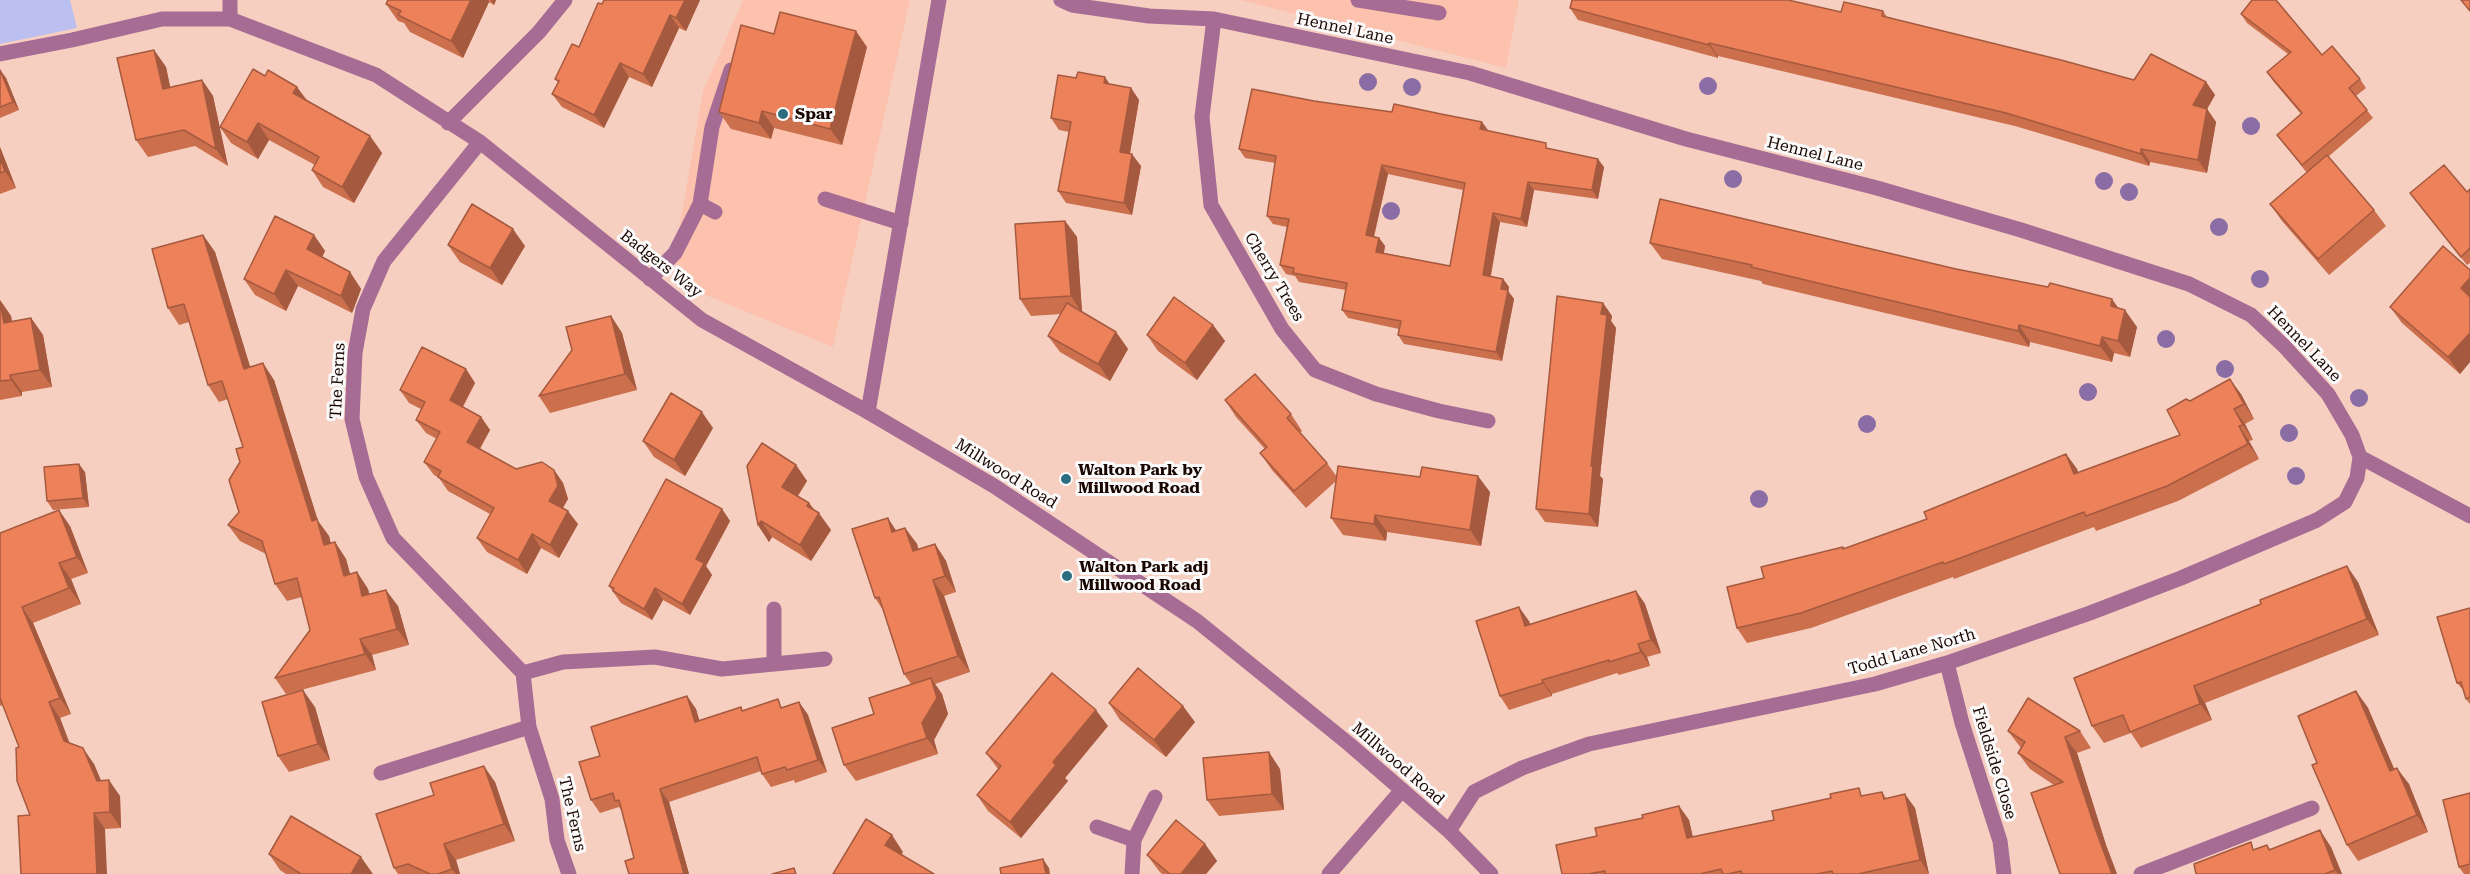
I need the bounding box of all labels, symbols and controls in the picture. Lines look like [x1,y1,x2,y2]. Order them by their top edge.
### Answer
street label: Hennel Lane [1295,9,1395,49]
place label: Spar [795,104,832,124]
marker: Spar [776,107,790,121]
street label: Hennel Lane [1765,133,1865,175]
street label: Badgers Way [616,226,706,302]
street label: Cherry Trees [1240,229,1308,325]
street label: Hennel Lane [2263,302,2345,386]
street label: The Ferns [326,343,350,419]
street label: Millwood Road [952,435,1060,513]
place label: Walton Park by Millwood Road [1078,460,1202,498]
marker: Walton Park by Millwood Road [1059,472,1073,486]
place label: Walton Park adj Millwood Road [1079,557,1208,595]
marker: Walton Park adj Millwood Road [1060,569,1074,583]
street label: Todd Lane North [1846,625,1978,679]
street label: Fieldside Close [1968,704,2020,822]
street label: Millwood Road [1348,719,1448,809]
street label: The Ferns [554,775,590,853]

